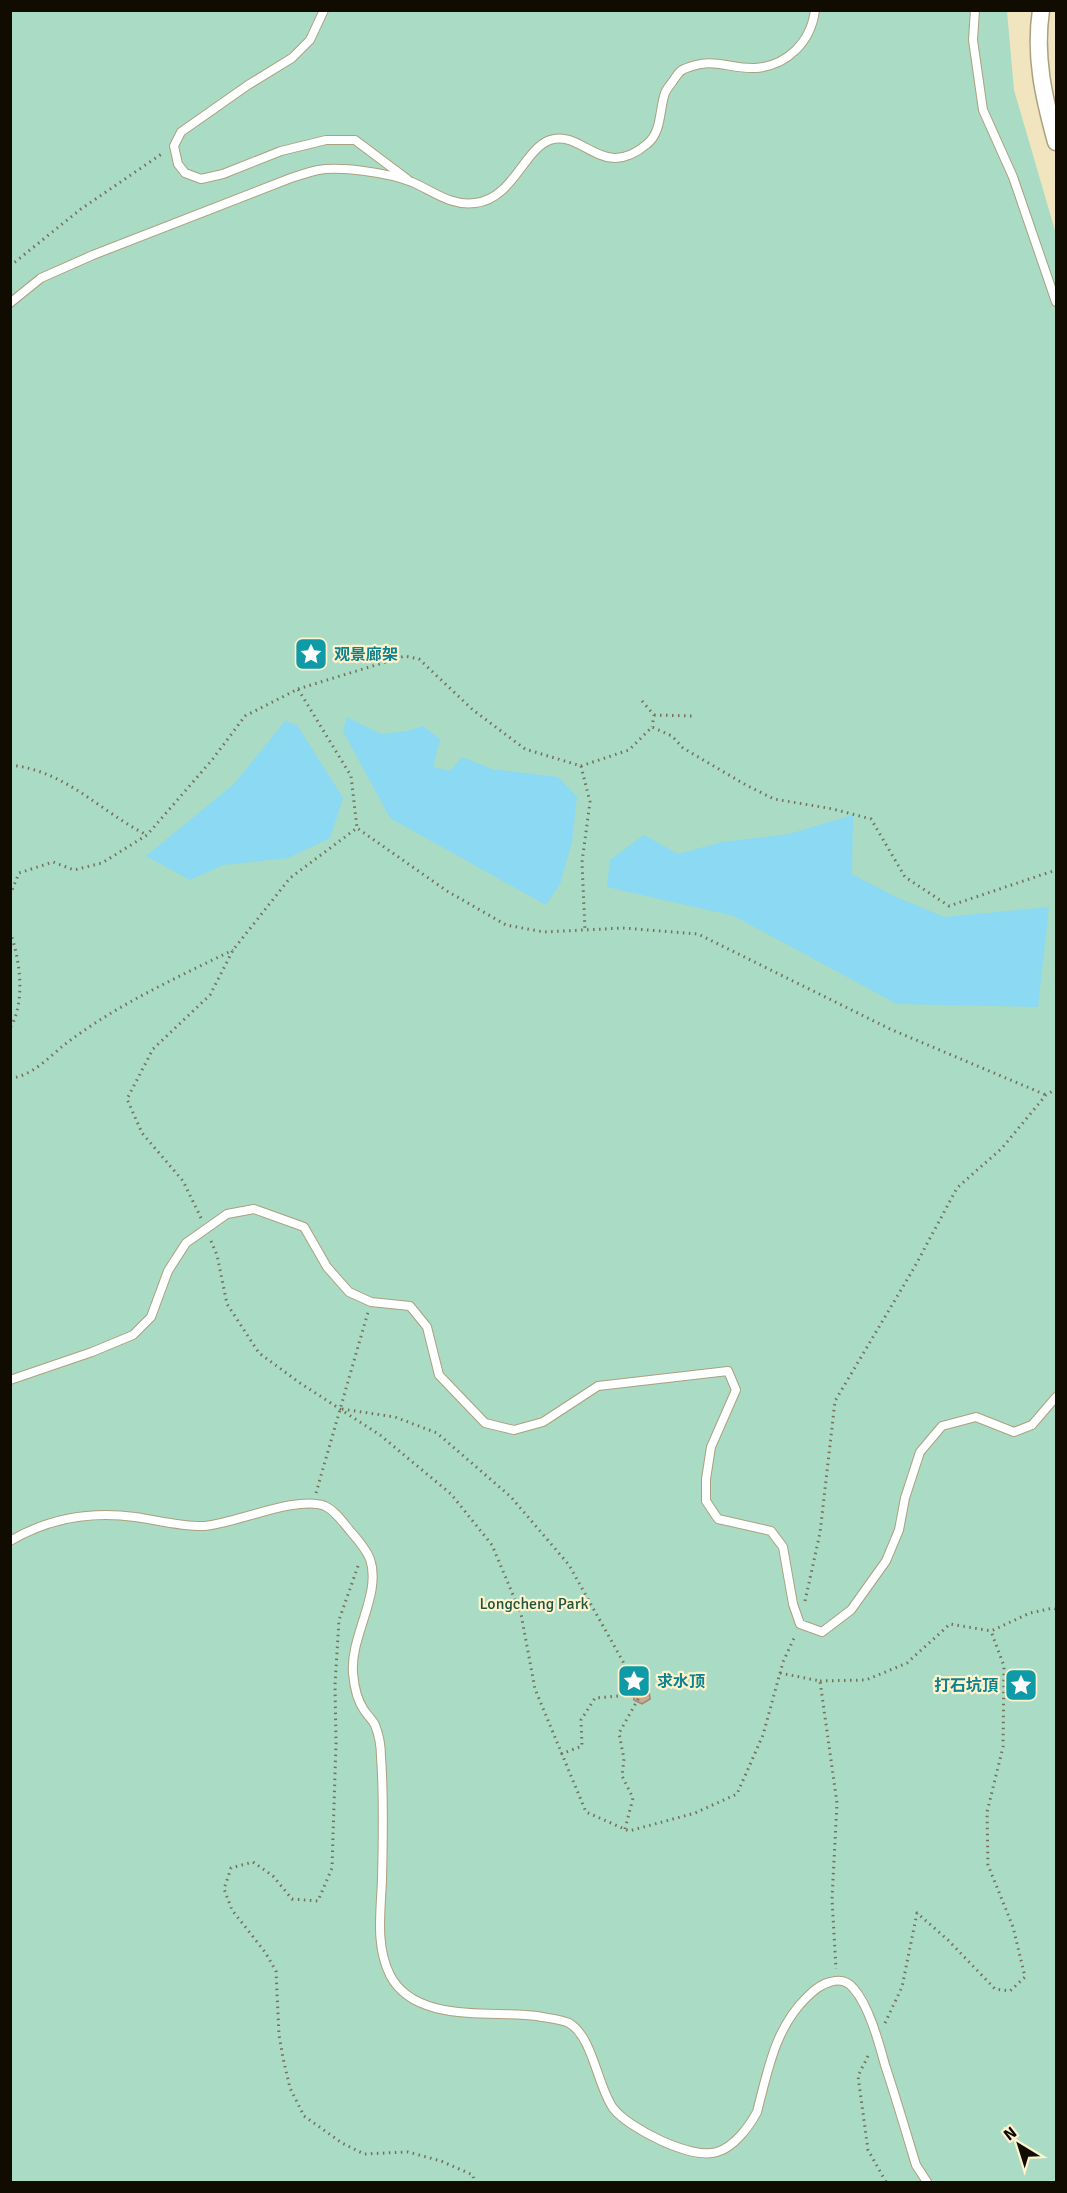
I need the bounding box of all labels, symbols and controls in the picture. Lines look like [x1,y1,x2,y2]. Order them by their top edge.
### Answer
place icon: 观景廊架 [293,636,329,672]
place label: 观景廊架 [334,645,398,665]
park label: Longcheng Park [479,1594,589,1614]
place icon: 求水顶 [616,1663,652,1699]
place icon: 打石坑頂 [1003,1667,1039,1703]
place label: 求水顶 [657,1672,705,1692]
place label: 打石坑頂 [934,1676,999,1696]
north arrow [989,2115,1049,2175]
text: N [1000,2123,1021,2145]

